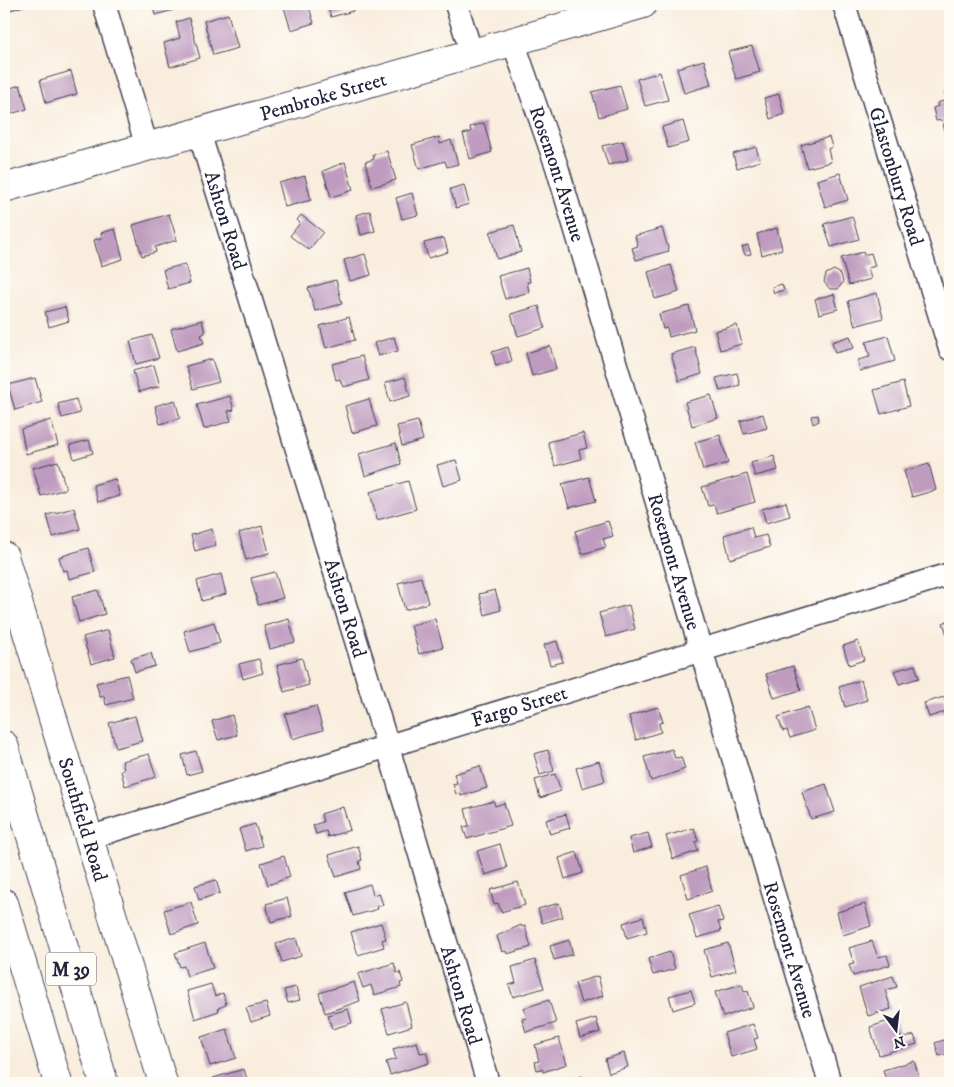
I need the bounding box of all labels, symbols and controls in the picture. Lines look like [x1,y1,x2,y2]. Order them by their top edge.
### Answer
street label: Pembroke Street [257,67,390,128]
street label: Rosemont Avenue [523,103,590,245]
street label: Glastonbury Road [862,104,928,249]
street label: Ashton Road [198,168,252,273]
street label: Rosemont Avenue [641,491,705,633]
street label: Ashton Road [317,556,371,661]
street label: Fargo Street [469,681,571,734]
street label: Southfield Road [52,755,112,885]
street label: Rosemont Avenue [757,879,821,1021]
street label: Ashton Road [434,943,487,1048]
road number: M 39 [46,952,96,986]
north arrow [872,1004,922,1054]
text: N [891,1031,907,1052]

